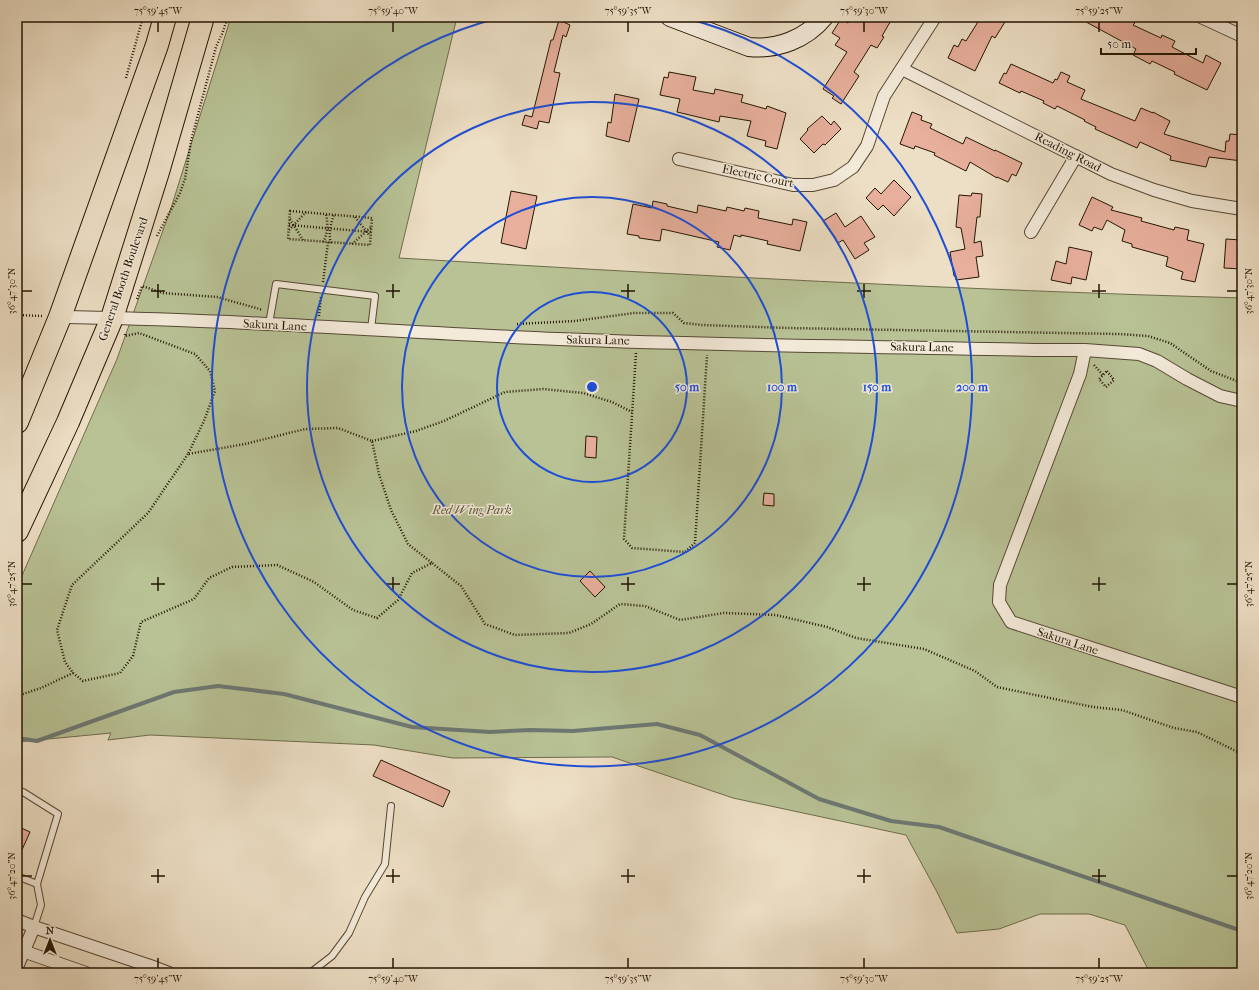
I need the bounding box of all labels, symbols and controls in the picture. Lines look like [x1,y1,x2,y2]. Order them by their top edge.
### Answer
text: 75°59'45"W [134,5,183,17]
text: 75°59'40"W [368,5,419,17]
text: 75°59'35"W [605,5,652,17]
text: 75°59'30"W [840,5,889,17]
text: 75°59'25"W [1075,5,1124,17]
scale bar [1101,30,1196,56]
text: 50 m [1107,37,1131,51]
street label: Reading Road [1032,129,1104,175]
street label: Electric Court [721,162,796,191]
street label: General Booth Boulevard [95,215,151,343]
text: 36°47'30"N [6,267,18,314]
text: 36°47'30"N [1243,267,1255,314]
street label: Sakura Lane [243,316,307,334]
street label: Sakura Lane [566,332,630,348]
street label: Sakura Lane [890,339,954,355]
centre of rings [585,380,599,394]
text: 50 m [675,380,700,394]
text: 100 m [767,380,798,394]
text: 150 m [863,380,892,394]
text: 200 m [956,380,989,394]
park label: Red Wing Park [431,503,512,517]
text: 36°47'25"N [6,560,18,607]
text: 36°47'25"N [1243,560,1255,607]
street label: Sakura Lane [1036,625,1100,658]
text: 36°47'20"N [6,852,18,900]
text: 36°47'20"N [1243,852,1255,900]
north arrow [30,920,70,960]
text: N [46,924,55,937]
text: 75°59'45"W [134,973,183,985]
text: 75°59'40"W [368,973,419,985]
text: 75°59'35"W [605,973,652,985]
text: 75°59'30"W [840,973,889,985]
text: 75°59'25"W [1075,973,1124,985]

